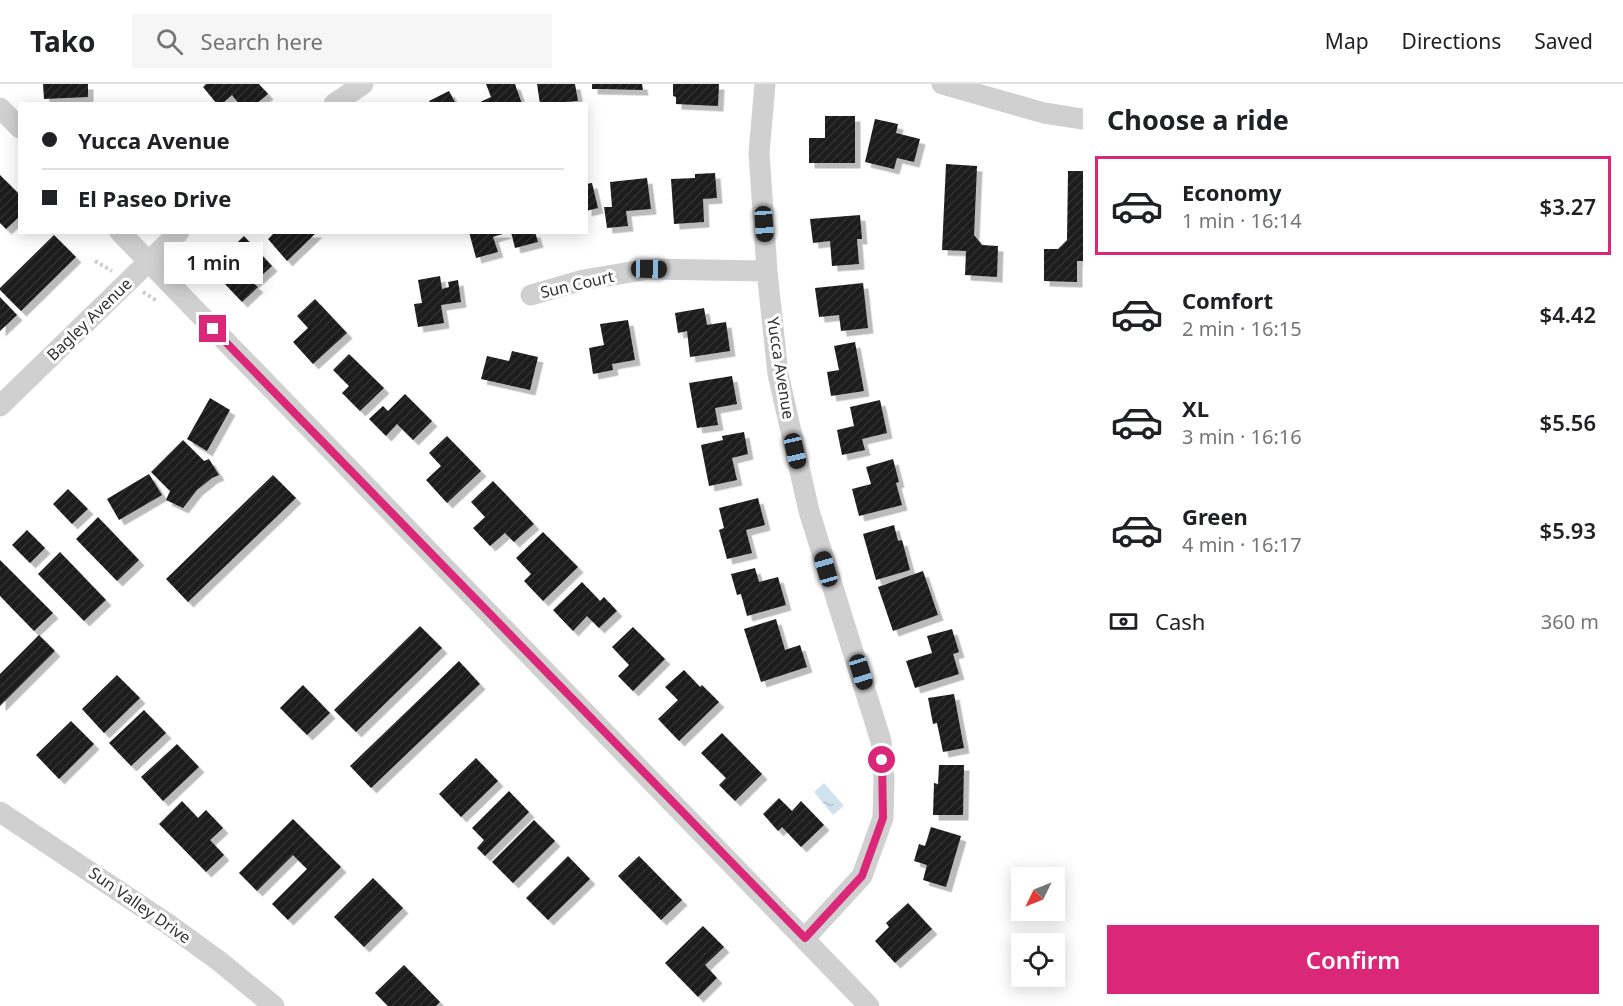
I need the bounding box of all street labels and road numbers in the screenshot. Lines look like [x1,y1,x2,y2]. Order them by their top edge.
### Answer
street label: Sun Court [538,265,616,303]
street label: Bagley Avenue [42,273,136,365]
street label: Yucca Avenue [762,315,800,421]
street label: Sun Valley Drive [85,862,195,948]

